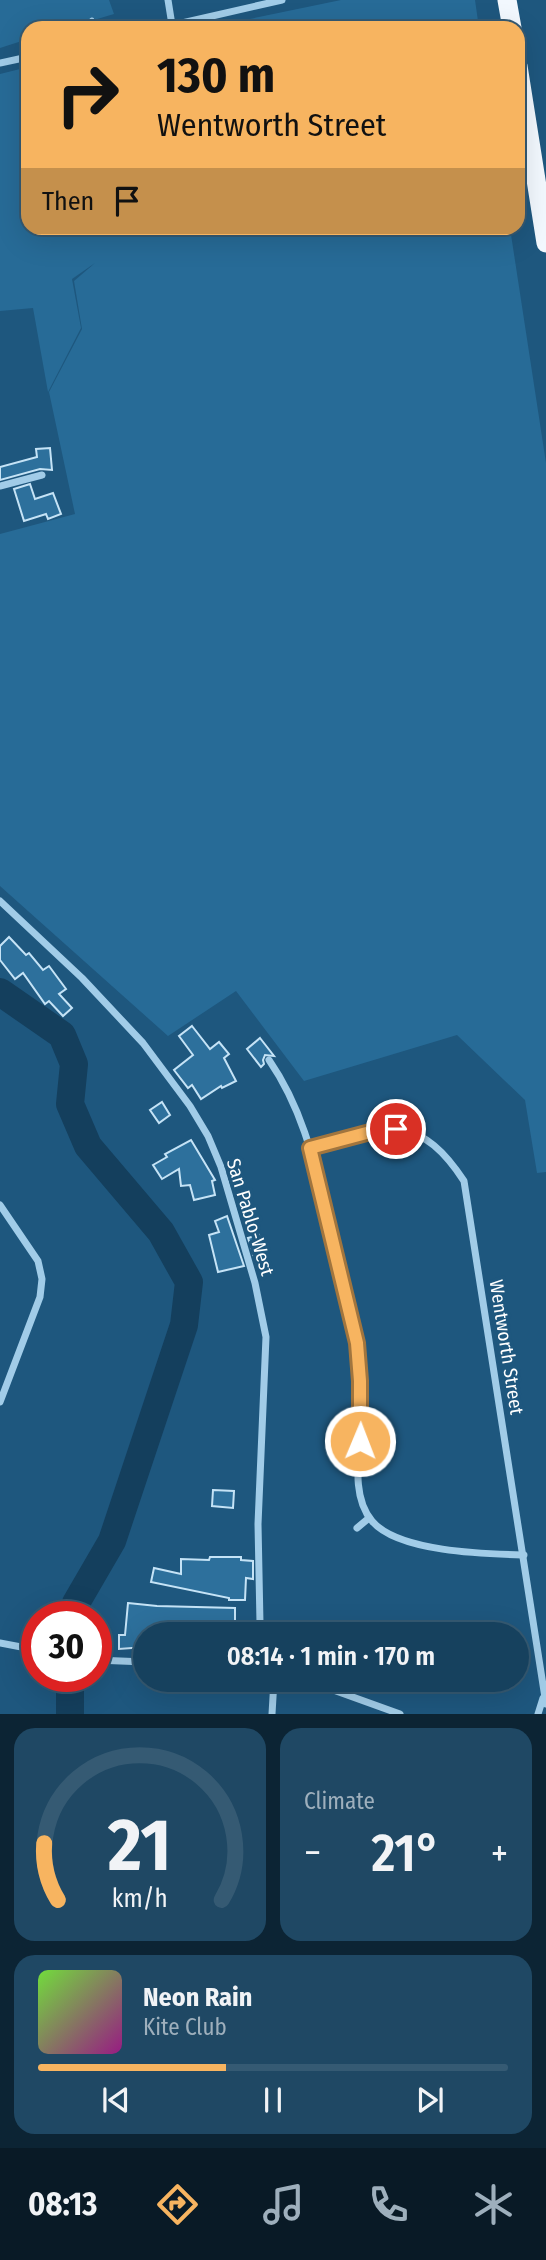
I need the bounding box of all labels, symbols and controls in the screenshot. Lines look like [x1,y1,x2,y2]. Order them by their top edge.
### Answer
text: 130 m [157,46,275,105]
icon: right [42,49,133,140]
text: Wentworth Street [157,106,386,144]
icon: arrive [108,182,146,220]
text: Then [42,186,94,217]
pin [366,1099,426,1159]
icon: arrive [377,1110,415,1148]
street label: San Pablo-West [222,1156,279,1279]
street label: Wentworth Street [484,1278,529,1417]
position arrow [323,1404,397,1478]
speed limit sign: 30 [21,1601,112,1692]
text: 08:14 · 1 min · 170 m [227,1641,435,1672]
text: Climate [304,1787,375,1815]
text: 21 [107,1803,172,1890]
text: 21° [371,1822,440,1885]
text: − [304,1830,321,1876]
text: + [491,1830,508,1876]
text: km/h [112,1884,168,1914]
text: Neon Rain [143,1982,252,2013]
text: Kite Club [143,2013,227,2041]
icon: previous [97,2081,135,2119]
icon: pause [254,2081,292,2119]
icon: next [411,2081,449,2119]
icon: directions [153,2180,202,2229]
icon: music [259,2180,308,2229]
icon: phone [364,2180,413,2229]
icon: climate [469,2180,518,2229]
text: 08:13 [28,2185,97,2223]

